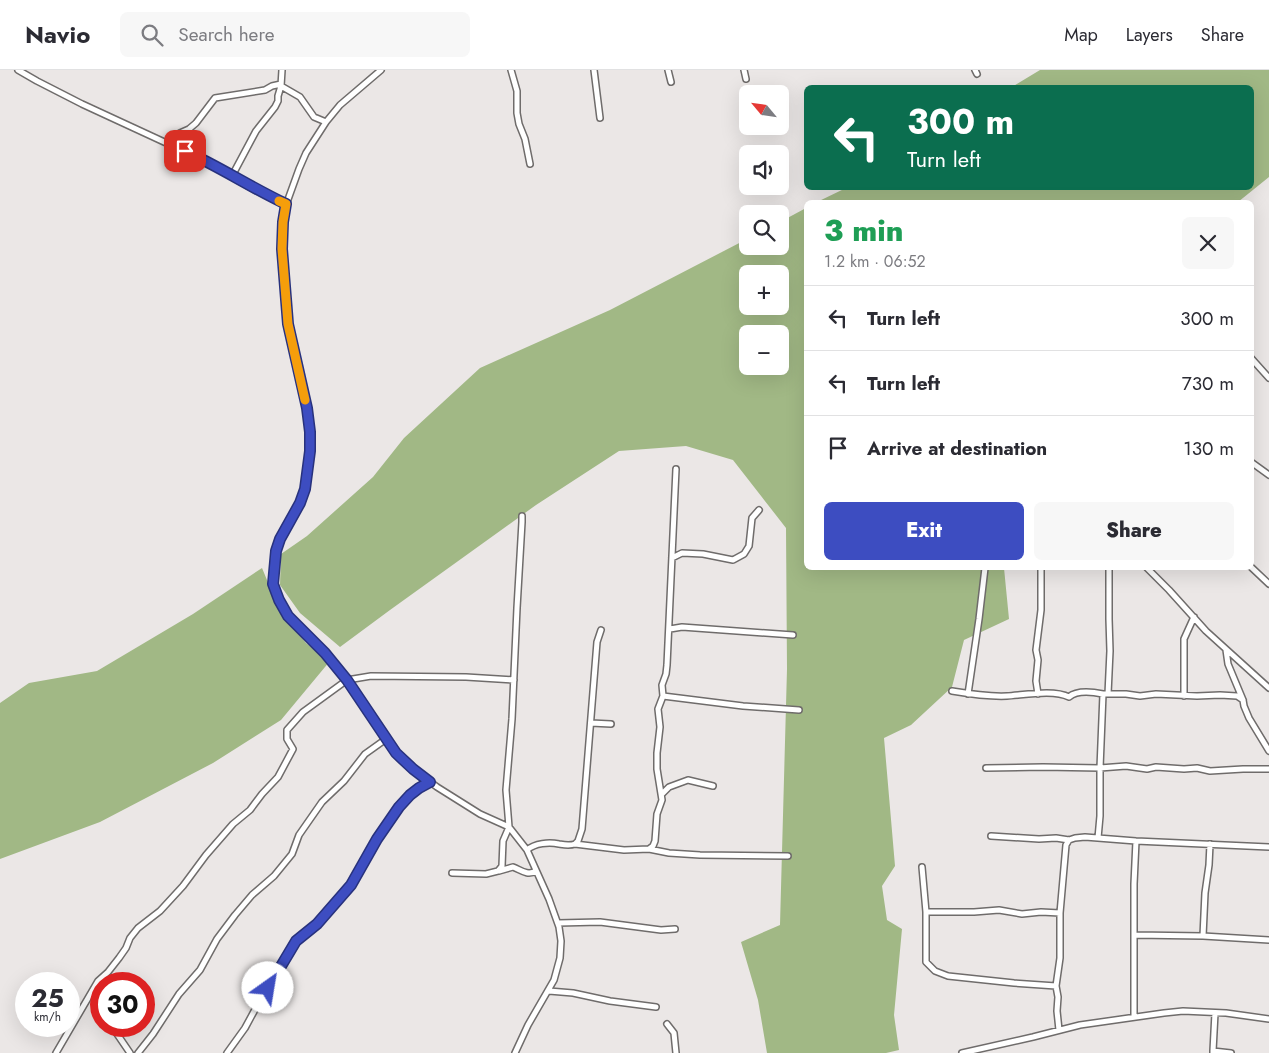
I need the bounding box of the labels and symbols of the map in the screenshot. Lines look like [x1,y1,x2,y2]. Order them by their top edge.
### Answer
north arrow [739,85,789,135]
pin [164,130,206,172]
position arrow [241,961,293,1013]
speed limit sign: 30 [90,972,155,1037]

